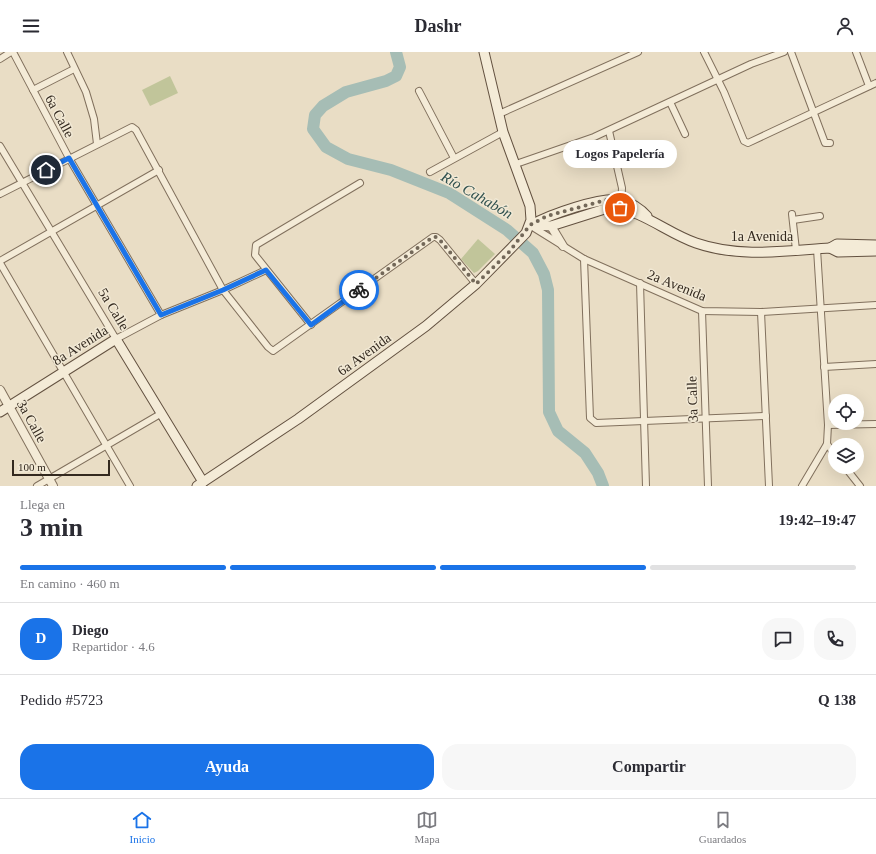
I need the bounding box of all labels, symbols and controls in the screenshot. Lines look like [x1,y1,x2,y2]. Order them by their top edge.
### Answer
icon: menu [20,15,42,37]
icon: person [834,15,856,37]
text: Dashr [414,16,462,36]
street label: 6a Calle [42,92,77,140]
callout: Logos Papelería [563,140,677,168]
text: Logos Papelería [575,146,665,161]
pin [29,153,63,187]
icon: home [35,159,57,181]
water label: Río Cahabón [438,168,515,222]
pin [603,191,637,225]
icon: bag [609,197,631,219]
street label: 1a Avenida [731,229,794,244]
street label: 2a Avenida [645,267,709,304]
courier [339,270,379,310]
icon: bike [348,279,370,301]
street label: 5a Calle [95,286,132,333]
street label: 8a Avenida [50,322,111,368]
street label: 6a Avenida [335,330,395,379]
street label: 3a Calle [684,376,701,422]
map controls [828,394,864,474]
button: locate [828,394,864,430]
street label: 3a Calle [14,397,49,445]
button: layers [828,438,864,474]
scale bar [12,458,110,477]
text: 100 m [18,461,46,473]
text: Llega en [20,497,65,512]
text: 19:42–19:47 [779,512,856,528]
text: 3 min [20,513,83,542]
text: En camino · 460 m [20,576,120,591]
button: chat [762,618,804,660]
button: phone [814,618,856,660]
text: Diego [72,622,109,638]
text: D [36,630,46,646]
text: Repartidor · 4.6 [72,639,155,654]
text: Pedido #5723 [20,692,103,708]
text: Q 138 [818,692,856,708]
button: Ayuda [20,744,434,790]
button: Compartir [442,744,856,790]
tab: Inicio [130,809,155,845]
tab: Mapa [414,809,440,845]
tab: Guardados [699,809,746,845]

